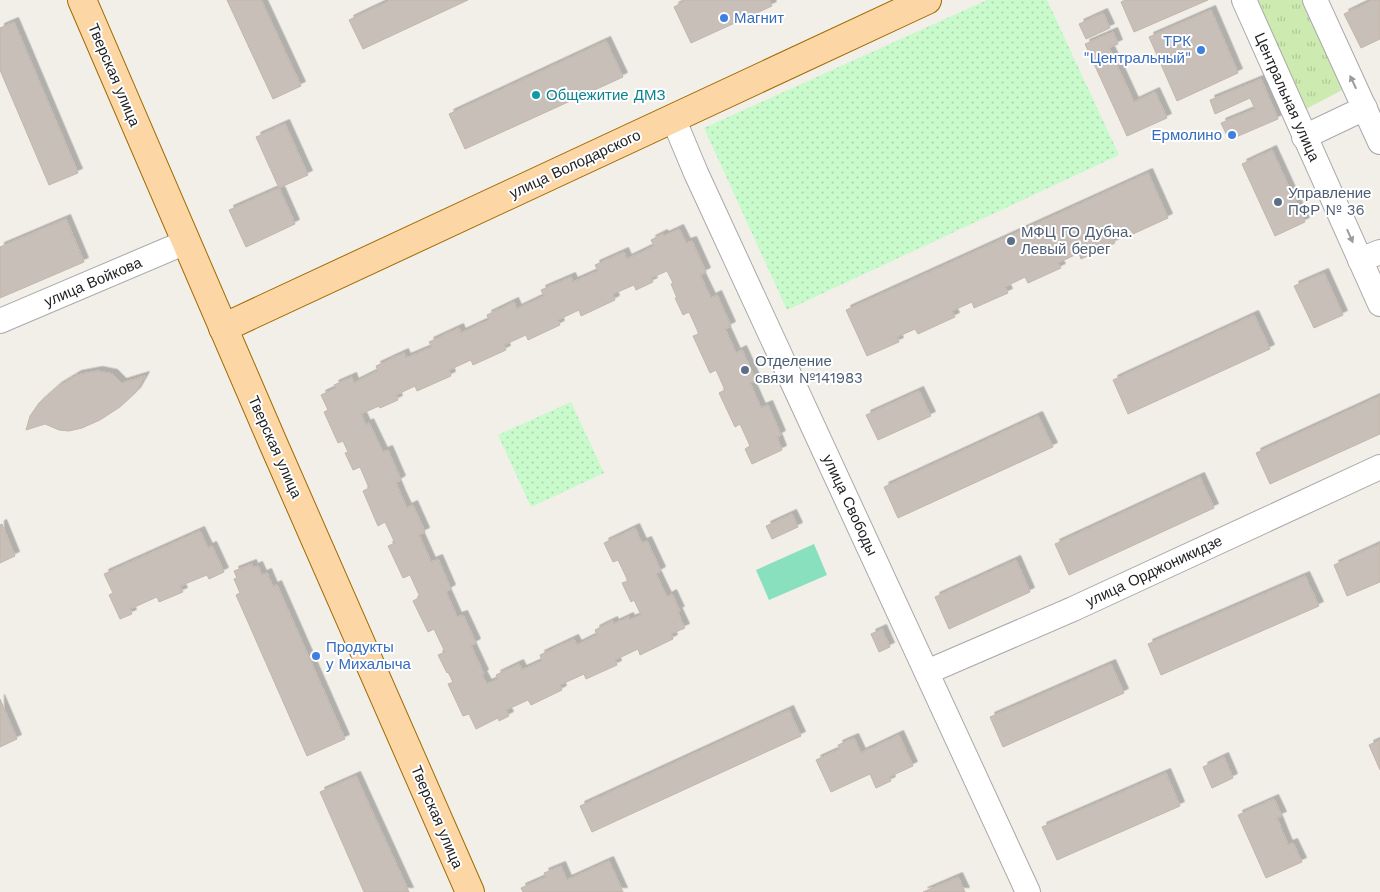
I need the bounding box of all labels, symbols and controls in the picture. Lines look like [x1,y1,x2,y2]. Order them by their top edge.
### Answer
place label: Магнит [734,9,784,27]
marker: Магнит [718,12,730,24]
street label: Тверская улица [84,21,144,130]
street label: Центральная улица [1251,30,1324,165]
place label: ТРК "Центральный" [1084,32,1191,67]
marker: ТРК "Центральный" [1195,44,1207,56]
one-way arrow [1348,75,1356,89]
place label: Общежитие ДМЗ [546,86,665,104]
marker: Общежитие ДМЗ [530,89,542,101]
street label: улица Володарского [506,126,644,202]
place label: Ермолино [1152,126,1222,144]
marker: Ермолино [1226,129,1238,141]
place label: Управление ПФР № 36 [1288,184,1371,219]
marker: Управление ПФР № 36 [1272,196,1284,208]
place label: МФЦ ГО Дубна. Левый берег [1021,223,1132,258]
one-way arrow [1346,229,1354,243]
marker: МФЦ ГО Дубна. Левый берег [1005,235,1017,247]
street label: улица Войкова [41,253,145,311]
place label: Отделение связи №141983 [755,352,863,387]
marker: Отделение связи №141983 [739,364,751,376]
street label: Тверская улица [244,393,306,502]
street label: улица Свободы [819,452,881,558]
street label: улица Орджоникидзе [1083,531,1225,611]
place label: Продукты у Михалыча [326,638,412,673]
marker: Продукты у Михалыча [310,650,322,662]
street label: Тверская улица [407,763,467,872]

